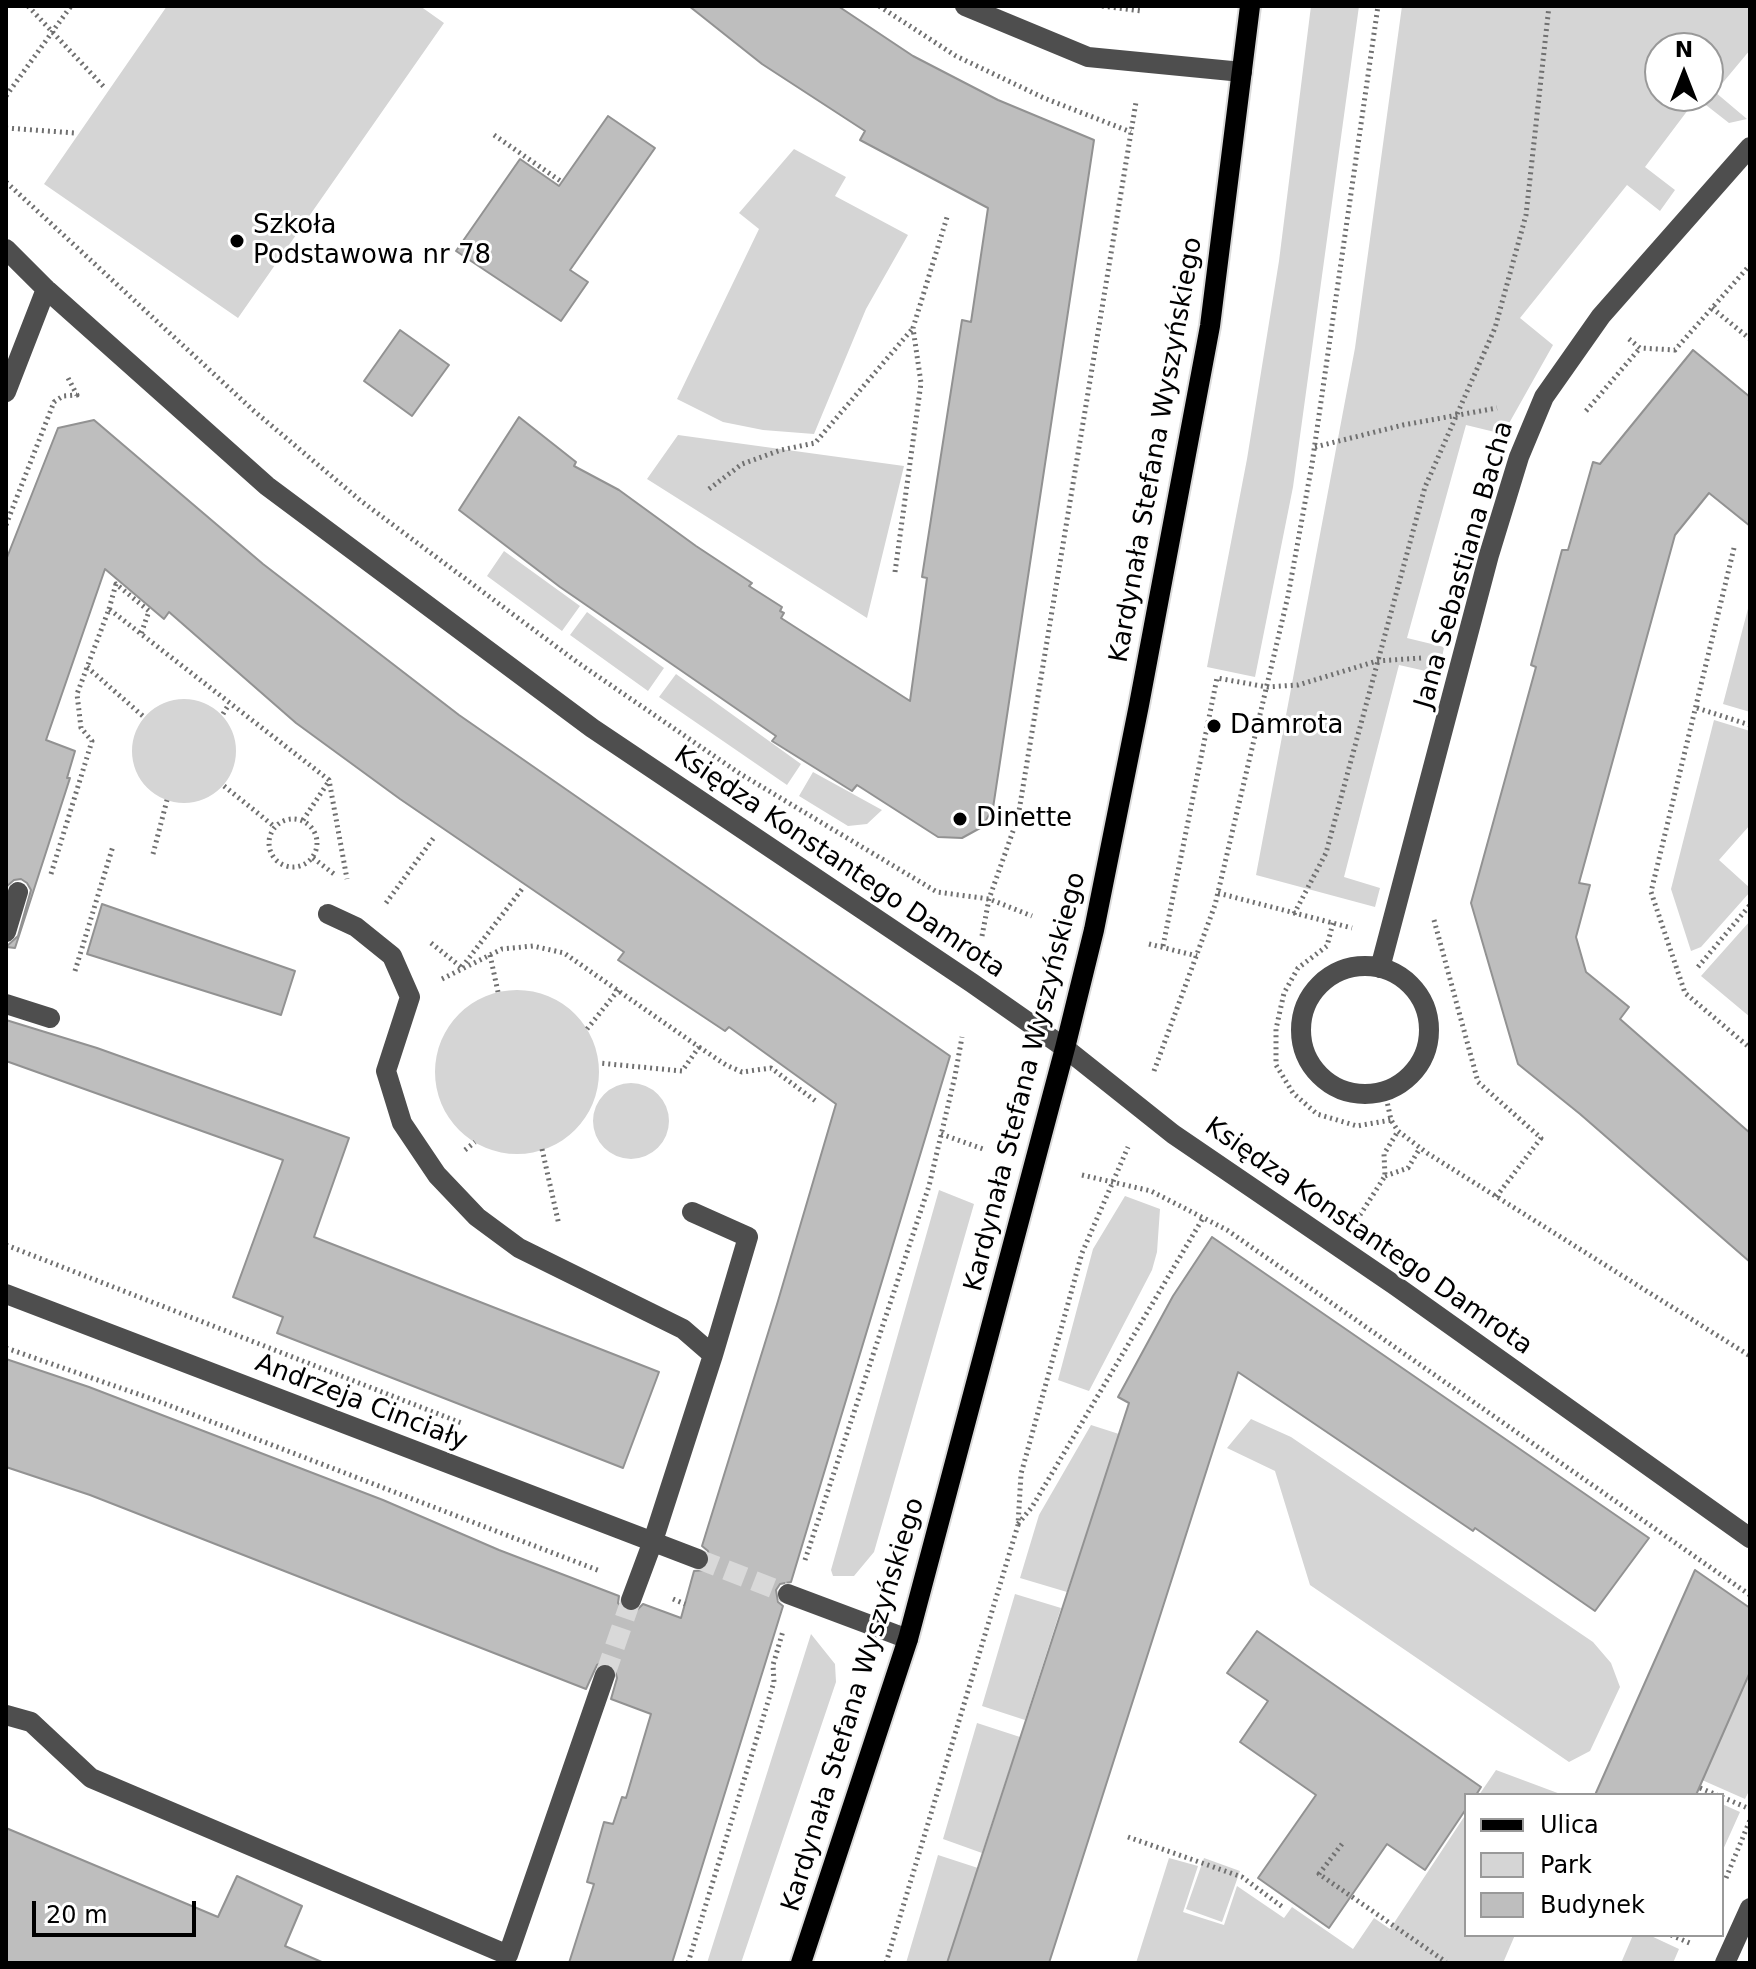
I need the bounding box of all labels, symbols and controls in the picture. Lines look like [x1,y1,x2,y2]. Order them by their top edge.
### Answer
north arrow [1644,32,1724,112]
text: N [1675,37,1693,62]
place label: Szkoła Podstawowa nr 78 [253,210,491,272]
marker: Szkoła Podstawowa nr 78 [228,232,246,250]
street label: Kardynała Stefana Wyszyńskiego [1104,235,1210,665]
street label: Jana Sebastiana Bacha [1409,418,1521,712]
place label: Damrota [1230,710,1343,742]
marker: Damrota [1205,717,1223,735]
street label: Księdza Konstantego Damrota [667,740,1011,986]
place label: Dinette [976,803,1072,835]
marker: Dinette [951,810,969,828]
street label: Kardynała Stefana Wyszyńskiego [959,869,1093,1295]
street label: Księdza Konstantego Damrota [1198,1112,1538,1362]
street label: Andrzeja Cinciały [251,1348,471,1458]
street label: Kardynała Stefana Wyszyńskiego [776,1494,932,1916]
legend [1464,1793,1724,1937]
text: Ulica [1540,1811,1599,1839]
text: Park [1540,1851,1592,1879]
scale bar [36,1885,200,1935]
text: Budynek [1540,1891,1645,1919]
text: 20 m [46,1901,108,1929]

